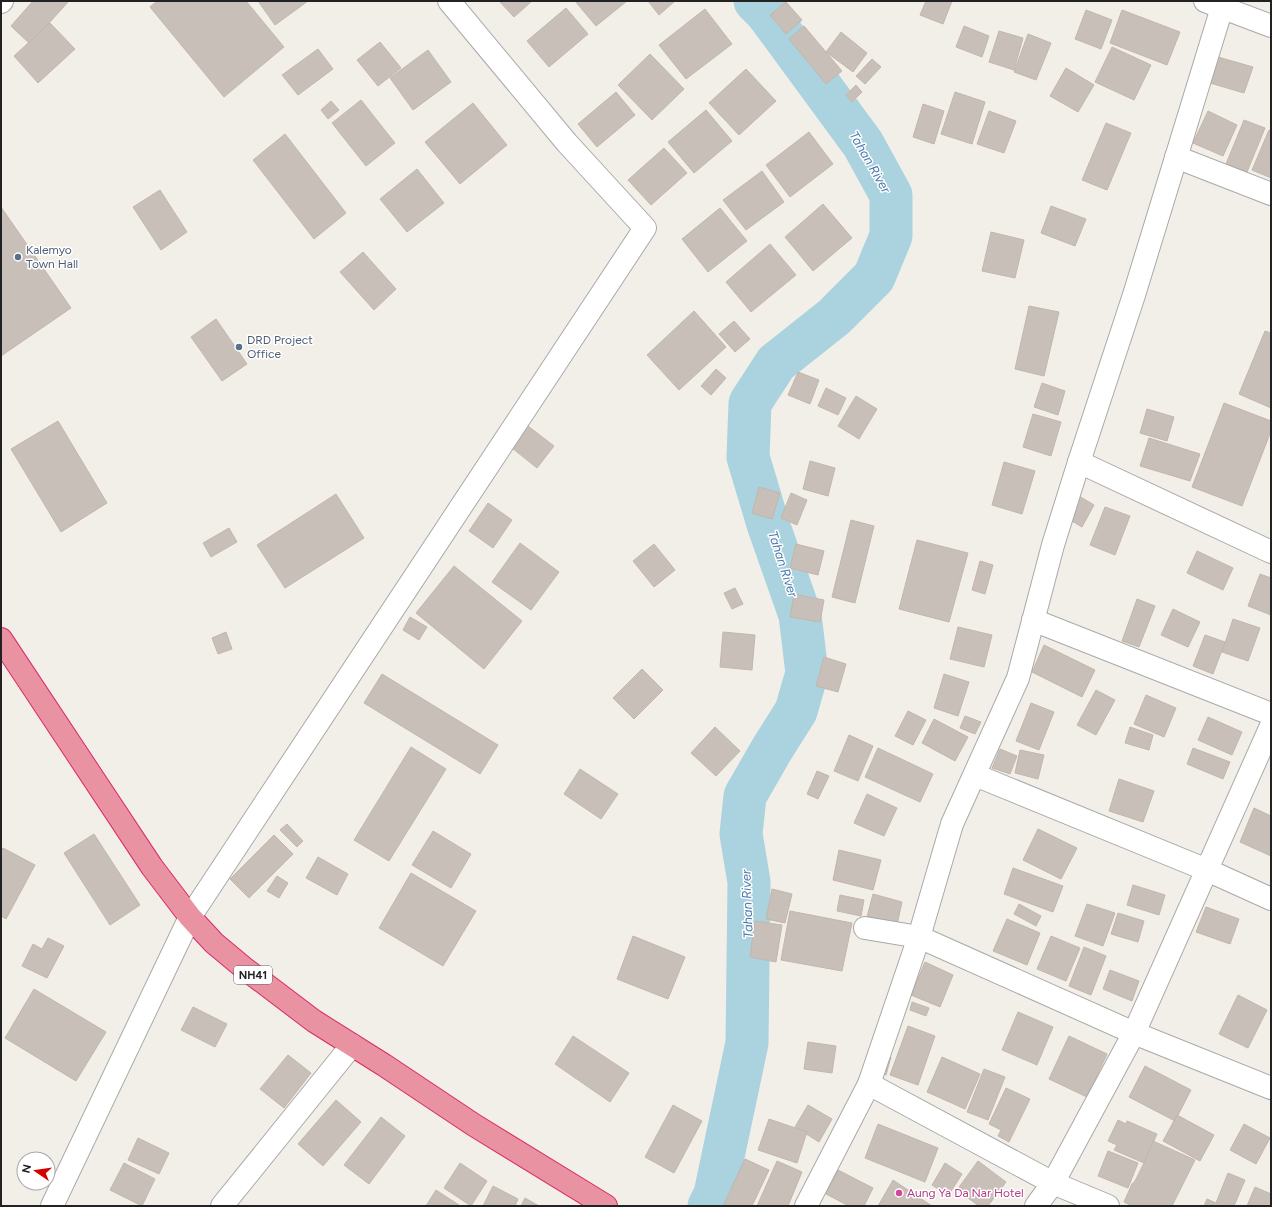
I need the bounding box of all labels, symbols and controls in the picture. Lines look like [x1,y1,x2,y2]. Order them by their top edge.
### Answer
water label: Tahan River [846,129,894,196]
place label: Kalemyo Town Hall [26,243,78,271]
marker: Kalemyo Town Hall [13,252,23,262]
place label: DRD Project Office [247,333,313,361]
marker: DRD Project Office [234,342,244,352]
water label: Tahan River [765,529,801,600]
water label: Tahan River [738,869,756,939]
road number: NH41 [234,966,272,984]
north arrow [16,1151,56,1191]
text: N [19,1163,34,1174]
place label: Aung Ya Da Nar Hotel [907,1186,1024,1200]
marker: Aung Ya Da Nar Hotel [894,1188,904,1198]

